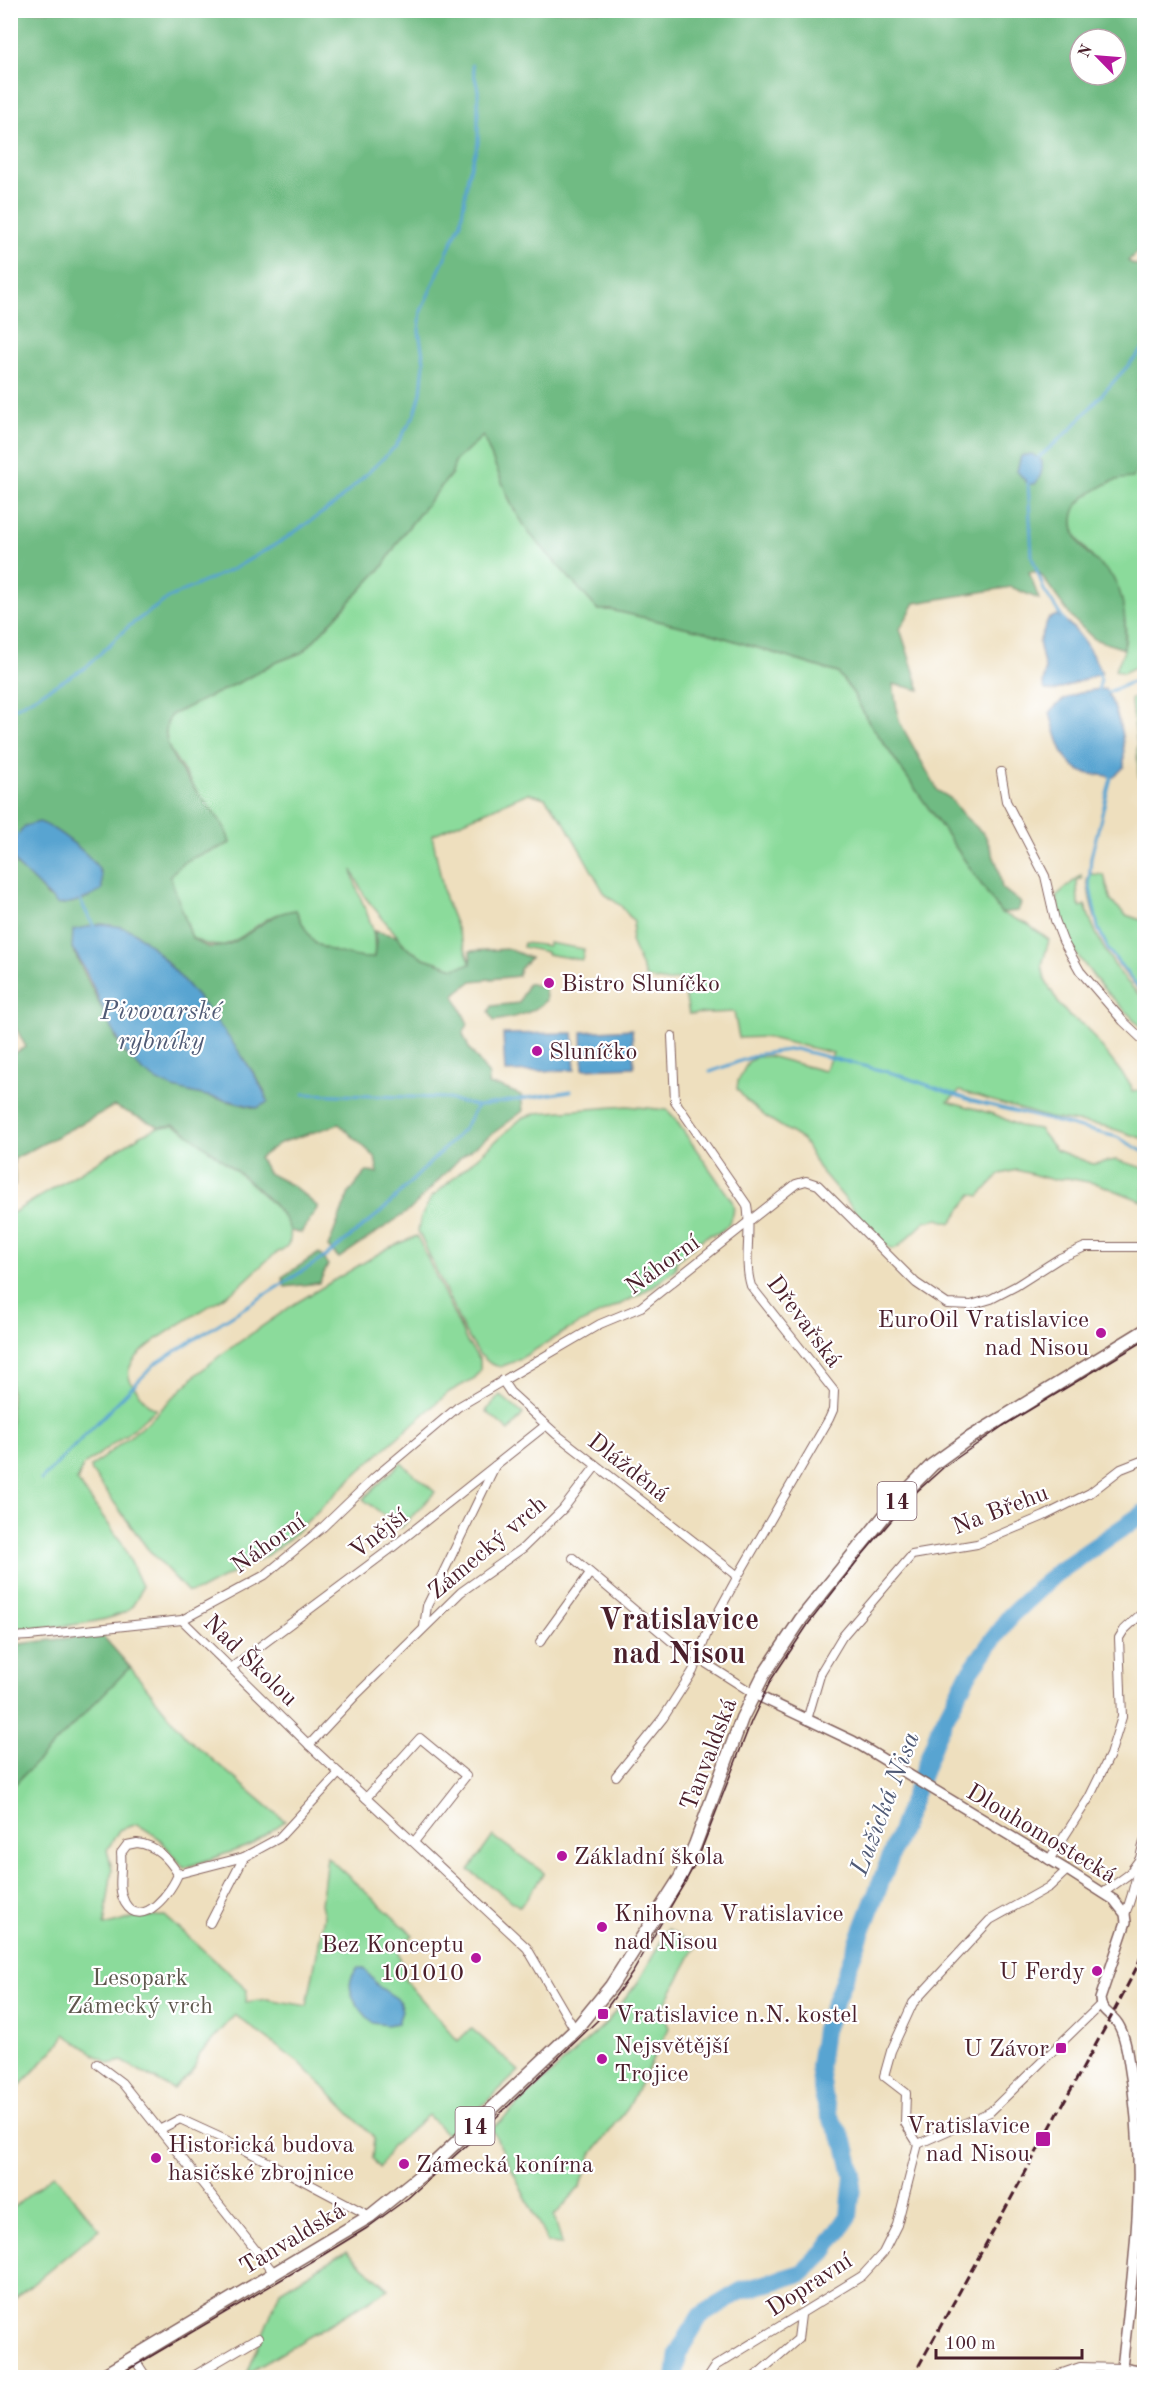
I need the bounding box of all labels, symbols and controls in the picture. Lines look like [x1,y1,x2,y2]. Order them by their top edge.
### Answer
north arrow [1068,27,1128,87]
text: N [1076,42,1096,60]
place label: Bistro Sluníčko [561,973,720,997]
marker: Bistro Sluníčko [542,976,556,990]
water label: Pivovarské rybníky [99,999,224,1055]
place label: Sluníčko [549,1041,637,1065]
marker: Sluníčko [530,1044,544,1058]
street label: Náhorní [622,1231,705,1300]
street label: Dřevařská [761,1272,846,1373]
place label: EuroOil Vratislavice nad Nisou [878,1309,1089,1361]
marker: EuroOil Vratislavice nad Nisou [1094,1326,1108,1340]
street label: Dlážděná [583,1430,673,1508]
road number: 14 [878,1482,916,1520]
street label: Na Břehu [950,1482,1052,1540]
street label: Zámecký vrch [425,1492,552,1605]
street label: Vnější [346,1504,413,1564]
street label: Náhorní [228,1510,311,1579]
district label: Vratislavice nad Nisou [599,1606,759,1670]
street label: Nad Školou [198,1608,305,1712]
street label: Tanvaldská [677,1695,742,1814]
water label: Lužická Nisa [846,1728,925,1880]
street label: Dlouhomostecká [962,1781,1120,1889]
place label: Základní škola [574,1846,724,1870]
marker: Základní škola [555,1849,569,1863]
place label: Knihovna Vratislavice nad Nisou [614,1903,844,1955]
marker: Knihovna Vratislavice nad Nisou [595,1920,609,1934]
place label: Bez Konceptu 101010 [321,1934,464,1986]
marker: Bez Konceptu 101010 [469,1951,483,1965]
place label: U Ferdy [999,1961,1085,1985]
marker: U Ferdy [1090,1964,1104,1978]
park label: Lesopark Zámecký vrch [67,1967,213,2019]
place label: Vratislavice n.N. kostel [615,2004,858,2028]
marker: Vratislavice n.N. kostel [596,2007,610,2021]
place label: Nejsvětější Trojice [614,2035,730,2087]
place label: U Závor [964,2038,1049,2062]
marker: U Závor [1054,2041,1068,2055]
marker: Nejsvětější Trojice [595,2052,609,2066]
road number: 14 [456,2107,494,2145]
place label: Vratislavice nad Nisou [906,2115,1030,2167]
marker: Vratislavice nad Nisou [1034,2130,1052,2148]
place label: Historická budova hasičské zbrojnice [168,2134,354,2186]
marker: Historická budova hasičské zbrojnice [149,2151,163,2165]
place label: Zámecká konírna [416,2154,594,2178]
marker: Zámecká konírna [397,2157,411,2171]
street label: Tanvaldská [236,2199,350,2280]
street label: Dopravní [763,2249,857,2322]
scale bar [936,2322,1082,2360]
text: 100 m [945,2335,996,2353]

